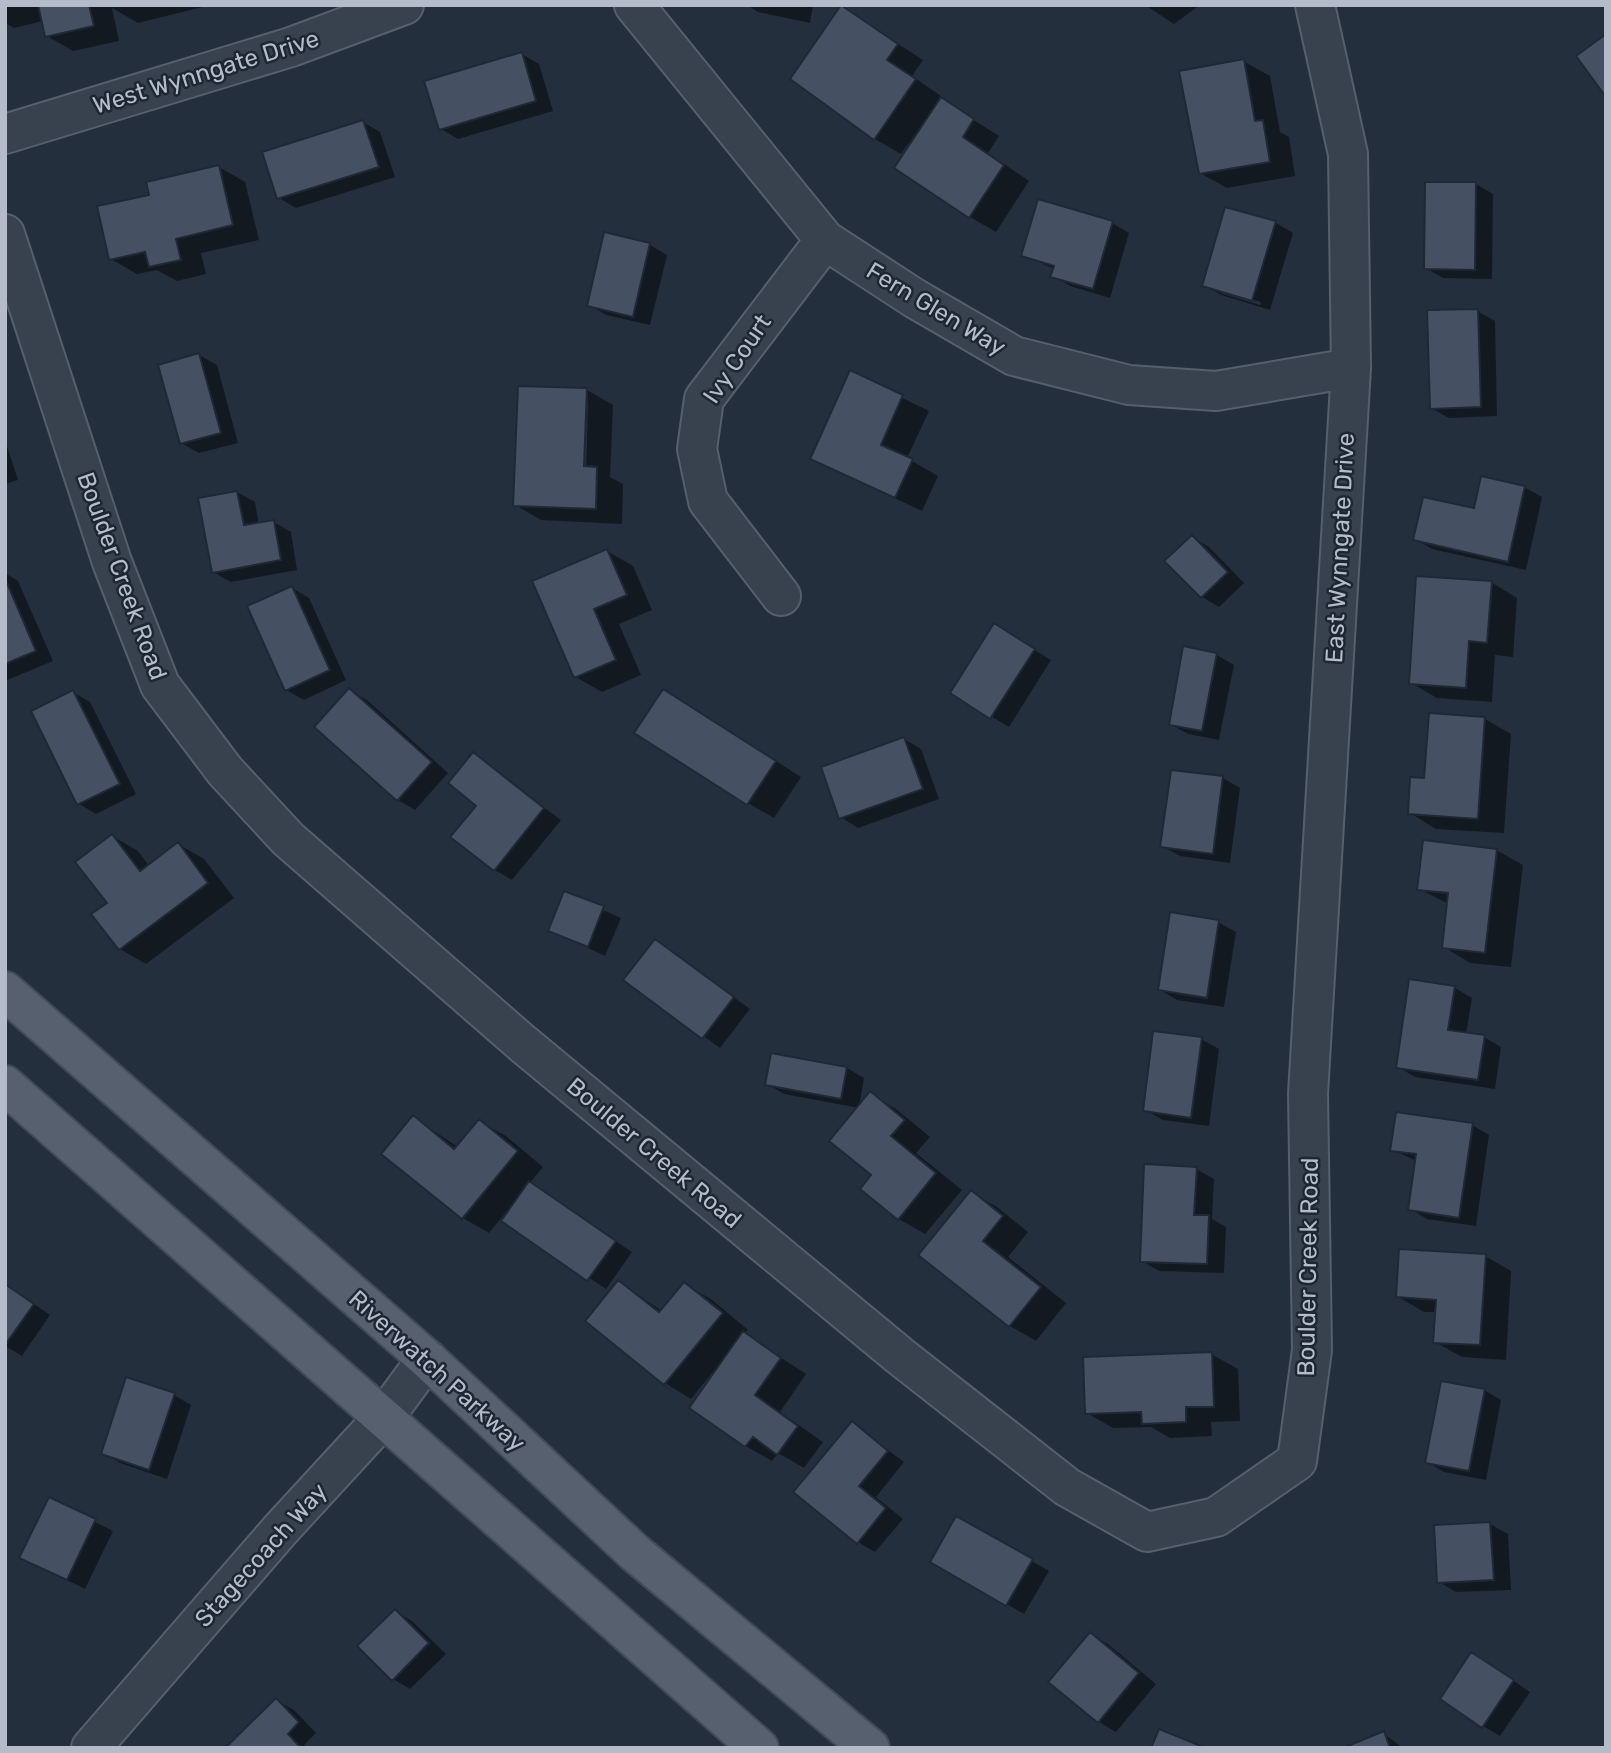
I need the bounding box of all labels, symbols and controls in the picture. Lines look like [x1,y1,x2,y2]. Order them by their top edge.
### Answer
street label: West Wynngate Drive [90,24,322,120]
street label: Fern Glen Way [861,256,1011,362]
street label: Ivy Court [697,309,777,409]
street label: East Wynngate Drive [1320,432,1360,664]
street label: Boulder Creek Road [71,468,173,684]
street label: Boulder Creek Road [561,1072,747,1234]
street label: Boulder Creek Road [1292,1157,1324,1377]
street label: Riverwatch Parkway [343,1285,531,1457]
street label: Stagecoach Way [189,1477,333,1633]

